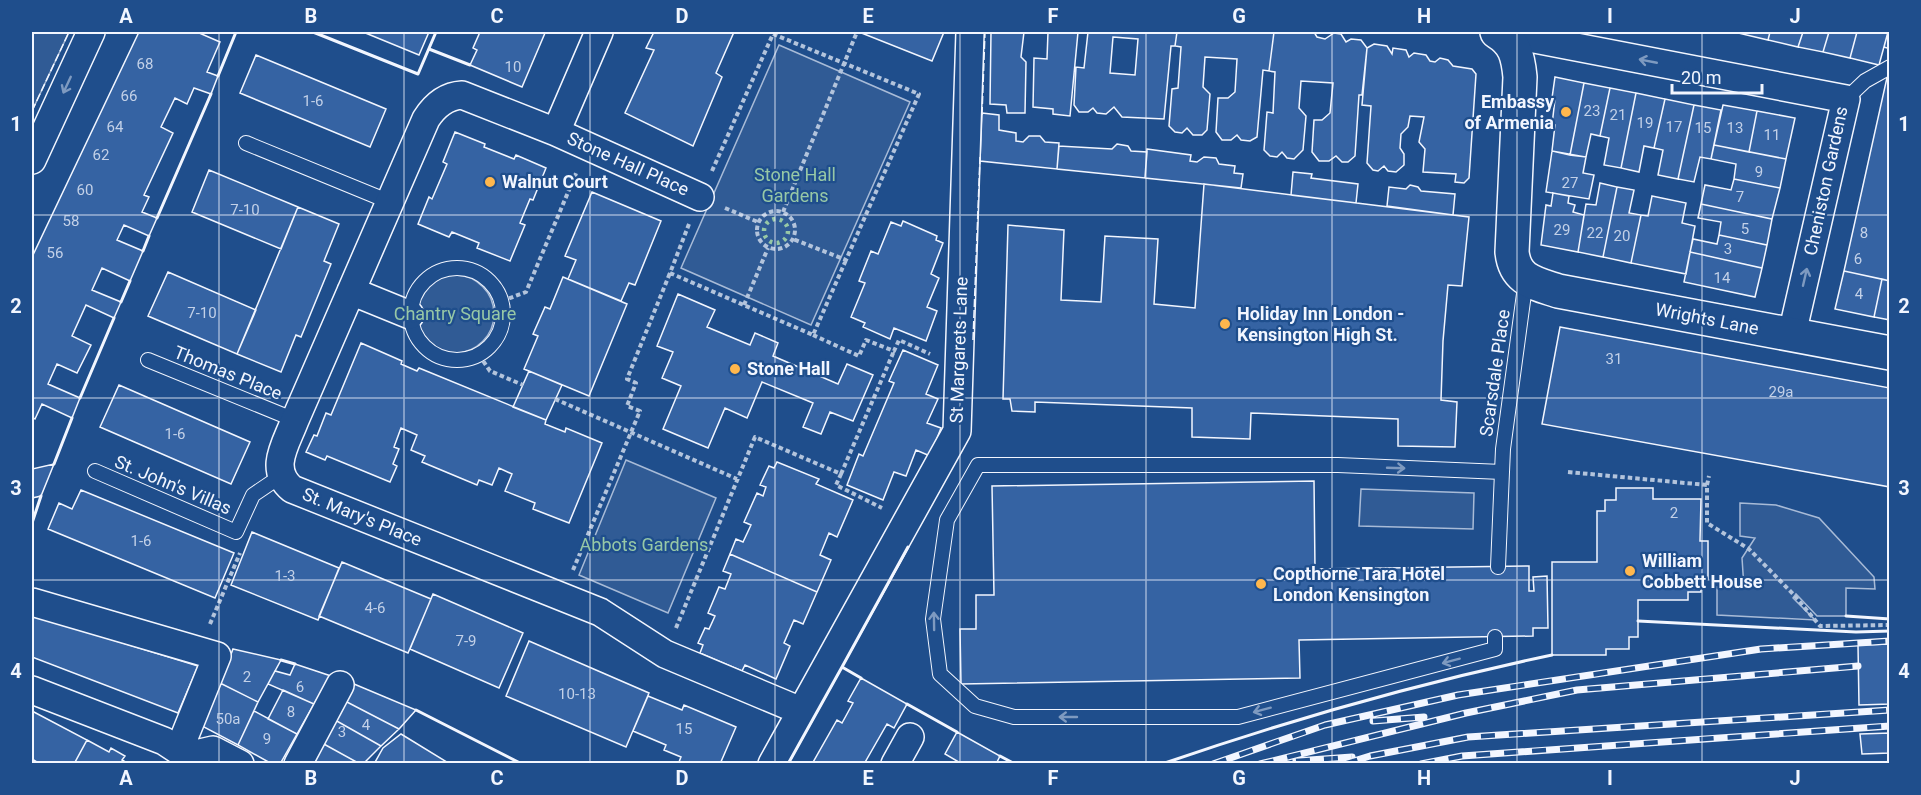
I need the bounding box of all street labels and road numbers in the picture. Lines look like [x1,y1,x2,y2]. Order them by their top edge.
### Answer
street label: Cheniston Gardens [1799,104,1852,257]
street label: Stone Hall Place [564,127,692,200]
street label: St Margarets Lane [945,276,972,424]
street label: Wrights Lane [1654,298,1761,339]
street label: Scarsdale Place [1475,308,1514,438]
street label: Thomas Place [171,341,285,404]
street label: St. John's Villas [112,450,235,519]
street label: St. Mary's Place [299,483,425,550]

